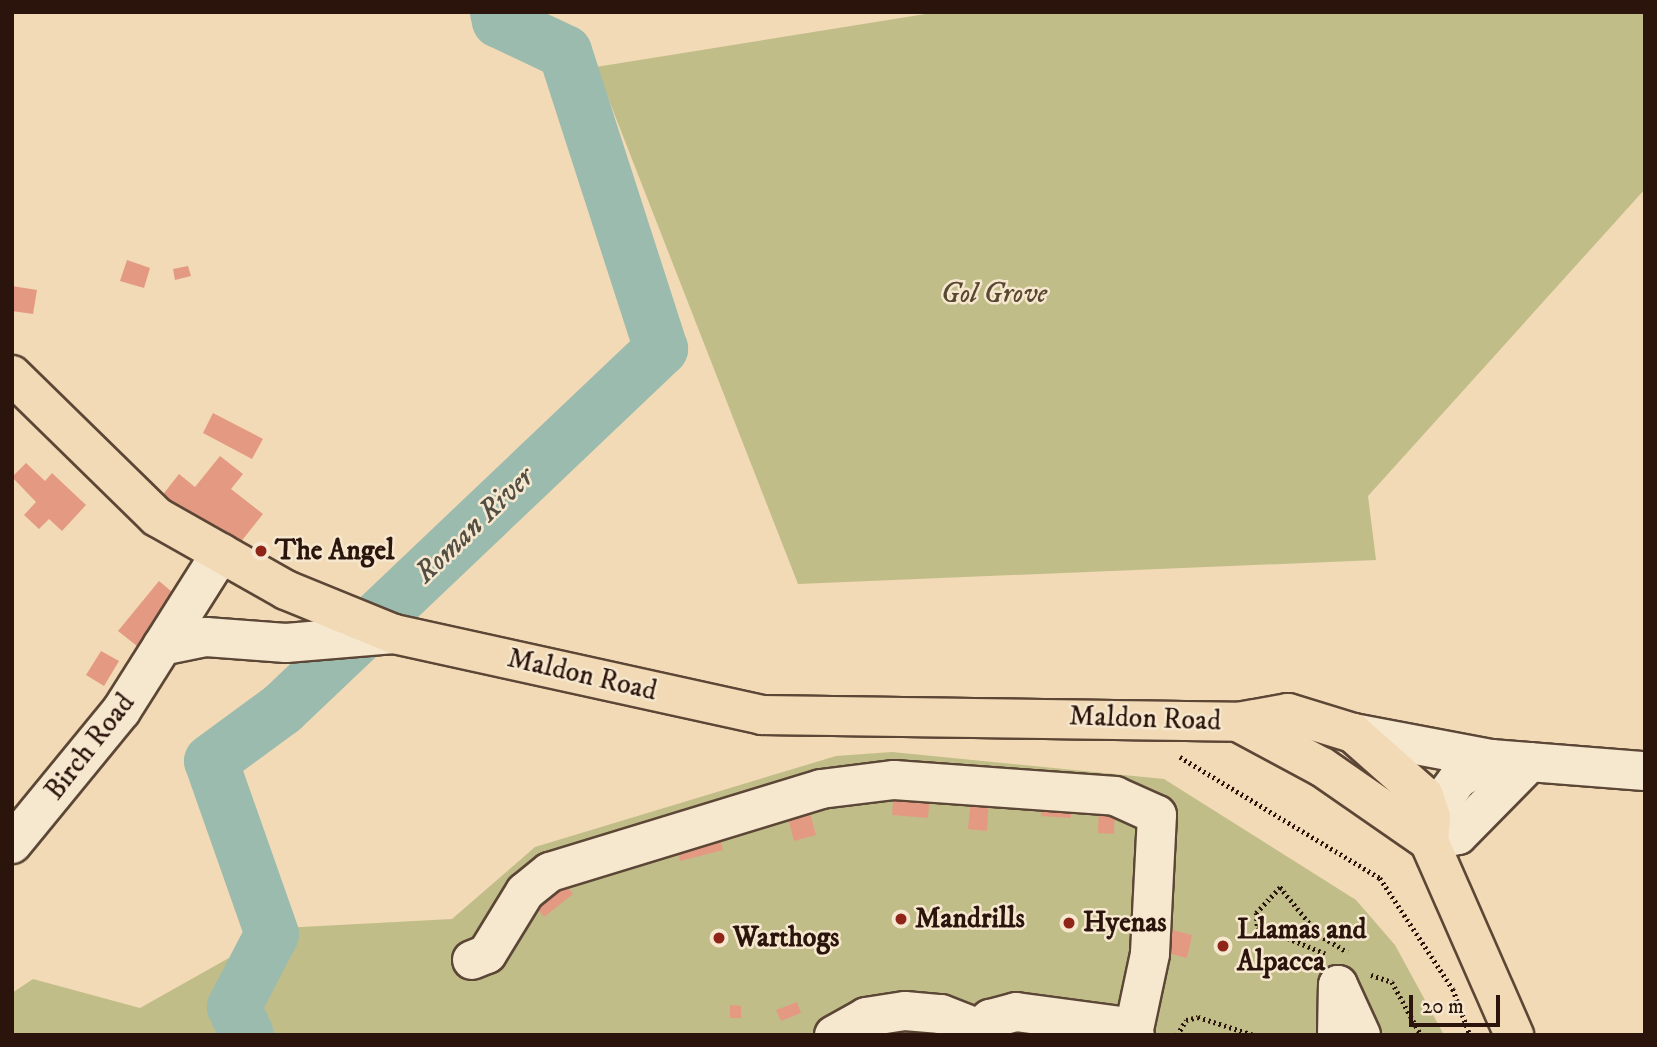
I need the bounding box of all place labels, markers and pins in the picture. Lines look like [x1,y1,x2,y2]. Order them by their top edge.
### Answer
place label: The Angel [275,534,394,568]
marker: The Angel [253,543,269,559]
place label: Mandrills [915,902,1025,936]
place label: Hyenas [1083,906,1167,940]
marker: Mandrills [893,911,909,927]
place label: Llamas and Alpacca [1237,913,1367,979]
marker: Hyenas [1061,915,1077,931]
place label: Warthogs [733,921,839,955]
marker: Warthogs [711,930,727,946]
marker: Llamas and Alpacca [1215,938,1231,954]

